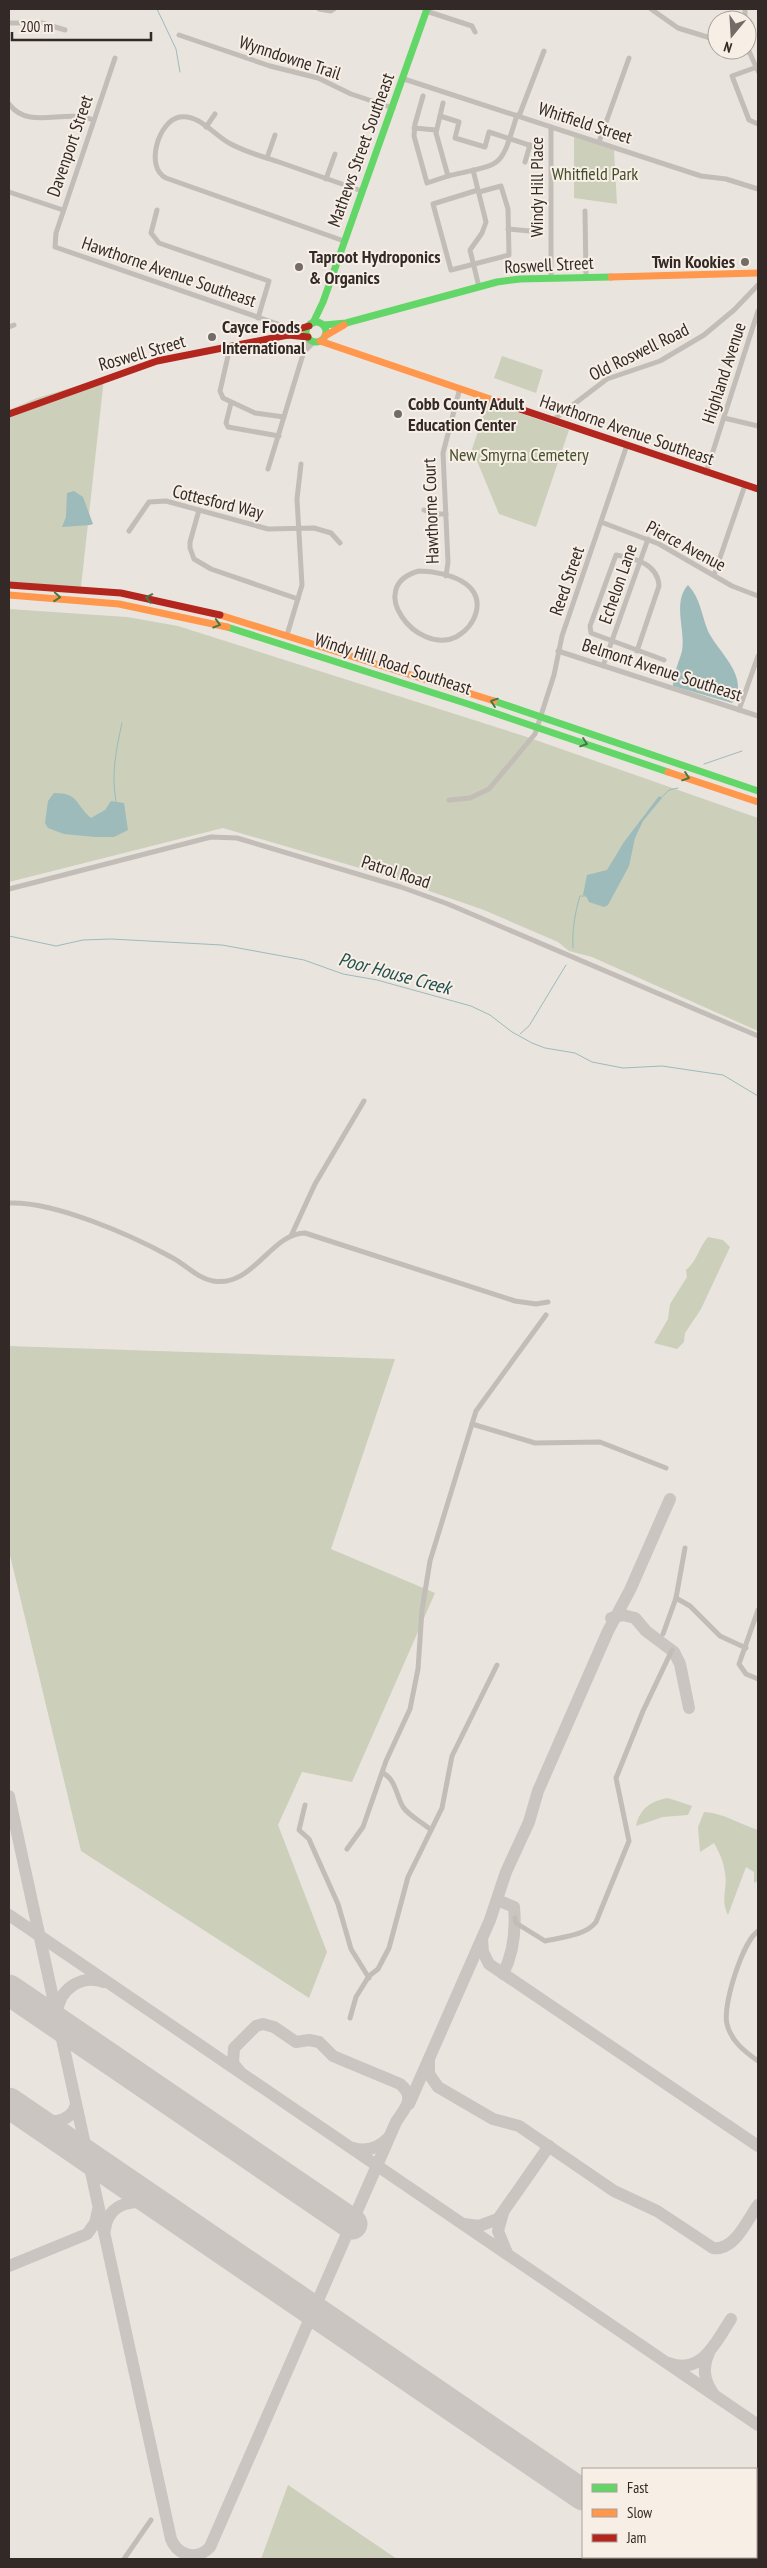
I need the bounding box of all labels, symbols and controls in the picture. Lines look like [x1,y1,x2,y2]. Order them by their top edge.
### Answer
scale bar [12,10,151,42]
north arrow [707,10,757,60]
text: 200 m [20,17,53,36]
street label: Wynndowne Trail [236,30,345,85]
text: N [722,38,734,57]
street label: Mathews Street Southeast [322,70,399,230]
street label: Davenport Street [41,92,98,200]
street label: Whitfield Street [535,97,635,148]
street label: Windy Hill Place [525,137,548,237]
park label: Whitfield Park [552,162,638,185]
street label: Hawthorne Avenue Southeast [79,231,259,312]
place label: Taproot Hydroponics & Organics [309,245,441,289]
place label: Twin Kookies [652,250,735,273]
street label: Roswell Street [504,251,594,278]
marker: Twin Kookies [739,256,751,268]
marker: Taproot Hydroponics & Organics [293,261,305,273]
place label: Cayce Foods International [222,315,306,359]
street label: Old Roswell Road [585,317,692,386]
street label: Highland Avenue [696,319,751,426]
street label: Roswell Street [96,329,188,376]
marker: Cayce Foods International [206,331,218,343]
street label: Hawthorne Avenue Southeast [537,389,717,470]
place label: Cobb County Adult Education Center [408,392,525,436]
marker: Cobb County Adult Education Center [392,408,404,420]
park label: New Smyrna Cemetery [449,443,589,466]
street label: Hawthorne Court [417,458,444,564]
street label: Cottesford Way [170,479,266,524]
street label: Pierce Avenue [643,515,730,576]
street label: Echelon Lane [593,541,642,627]
street label: Reed Street [544,543,589,618]
one-way arrow [54,592,62,603]
one-way arrow [145,594,153,604]
one-way arrow [213,619,221,629]
street label: Windy Hill Road Southeast [312,627,475,700]
street label: Belmont Avenue Southeast [579,633,745,706]
one-way arrow [491,697,499,707]
one-way arrow [579,737,587,747]
one-way arrow [681,771,689,781]
street label: Patrol Road [359,850,434,893]
water label: Poor House Creek [336,947,456,1000]
legend [582,2468,757,2558]
text: Fast [627,2478,648,2497]
text: Slow [627,2503,652,2522]
text: Jam [626,2528,646,2547]

